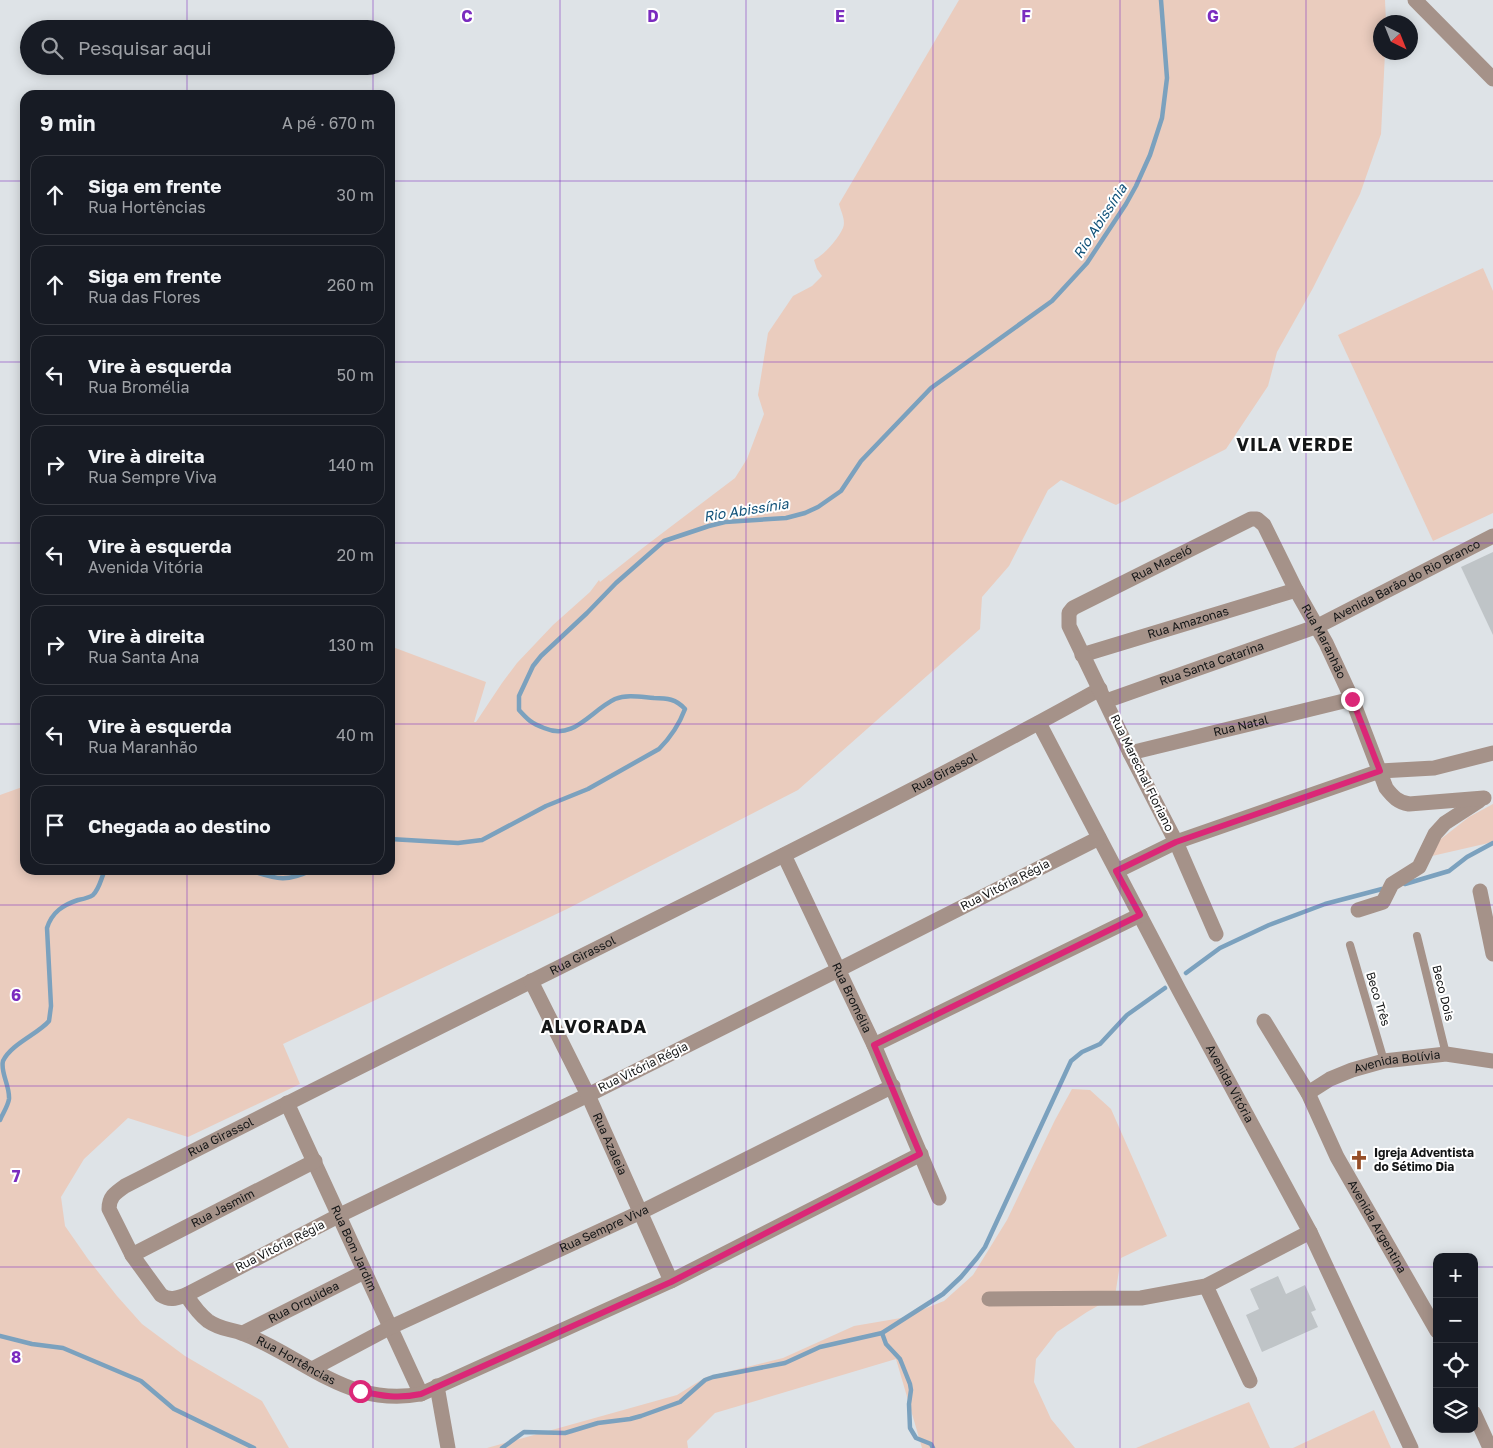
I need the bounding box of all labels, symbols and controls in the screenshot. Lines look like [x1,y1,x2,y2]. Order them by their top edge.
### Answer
text: C [461,6,473,26]
text: D [647,6,659,26]
text: E [835,6,845,26]
text: F [1021,6,1031,26]
text: G [1207,6,1219,26]
north arrow [1373,15,1418,60]
search box [20,20,395,75]
icon: search [38,34,66,62]
text: Pesquisar aqui [78,36,212,59]
text: 9 min [40,110,95,136]
text: A pé · 670 m [282,113,375,133]
text: Siga em frente [88,174,222,197]
water label: Rio Abissínia [1069,179,1131,261]
icon: ahead [41,181,69,209]
text: 30 m [337,185,374,205]
text: Rua Hortências [88,197,206,217]
text: Siga em frente [88,264,222,287]
icon: ahead [41,271,69,299]
text: 260 m [327,275,374,295]
text: Rua das Flores [88,287,201,307]
text: Vire à esquerda [88,354,231,377]
icon: left [41,361,69,389]
text: 50 m [337,365,374,385]
text: Rua Bromélia [88,377,190,397]
district label: VILA VERDE [1236,433,1354,455]
text: Vire à direita [88,444,205,467]
icon: right [41,451,69,479]
text: 140 m [328,455,374,475]
text: Rua Sempre Viva [88,467,217,487]
water label: Rio Abissínia [702,494,791,525]
text: Vire à esquerda [88,534,231,557]
street label: Avenida Barão do Rio Branco [1329,536,1483,625]
icon: left [41,541,69,569]
street label: Rua Maceió [1129,542,1194,585]
text: 20 m [337,545,374,565]
text: Avenida Vitória [88,557,203,577]
street label: Rua Maranhão [1298,601,1350,681]
street label: Rua Amazonas [1146,603,1231,642]
text: Vire à direita [88,624,205,647]
icon: right [41,631,69,659]
text: 130 m [329,635,374,655]
street label: Rua Santa Catarina [1157,638,1266,689]
text: Rua Santa Ana [88,647,199,667]
route end [1341,688,1364,711]
street label: Rua Marechal Floriano [1108,712,1177,834]
street label: Rua Natal [1212,712,1270,740]
text: Vire à esquerda [88,714,231,737]
icon: left [41,721,69,749]
text: 40 m [336,725,374,745]
text: Rua Maranhão [88,737,198,757]
street label: Rua Girassol [909,749,979,796]
icon: arrive [41,811,69,839]
text: Chegada ao destino [88,814,271,837]
street label: Rua Vitória Régia [958,856,1052,914]
street label: Rua Girassol [547,932,618,978]
street label: Rua Bromélia [829,960,875,1035]
street label: Beco Dois [1429,963,1458,1022]
street label: Beco Três [1363,970,1394,1028]
text: 6 [11,985,21,1005]
district label: ALVORADA [541,1015,647,1037]
street label: Rua Vitória Régia [595,1038,690,1095]
street label: Avenida Vitória [1203,1042,1257,1125]
street label: Avenida Bolívia [1352,1047,1441,1076]
street label: Rua Azaleia [590,1110,631,1177]
street label: Rua Girassol [185,1114,256,1160]
place label: Igreja Adventista do Sétimo Dia [1374,1145,1474,1174]
church icon: Igreja Adventista do Sétimo Dia [1348,1149,1370,1171]
text: 7 [12,1166,21,1186]
street label: Avenida Argentina [1345,1177,1410,1276]
street label: Rua Jasmim [188,1185,257,1230]
street label: Rua Sempre Viva [557,1201,651,1256]
street label: Rua Bom Jardim [328,1203,381,1294]
street label: Rua Vitória Régia [233,1217,327,1275]
map controls [1433,1253,1478,1433]
button: + [1433,1253,1478,1298]
street label: Rua Orquidea [266,1278,341,1326]
button: − [1433,1298,1478,1343]
street label: Rua Hortências [254,1332,338,1388]
button: locate [1433,1343,1478,1388]
text: 8 [11,1347,21,1367]
route start [349,1380,372,1403]
button: layers [1433,1388,1478,1433]

